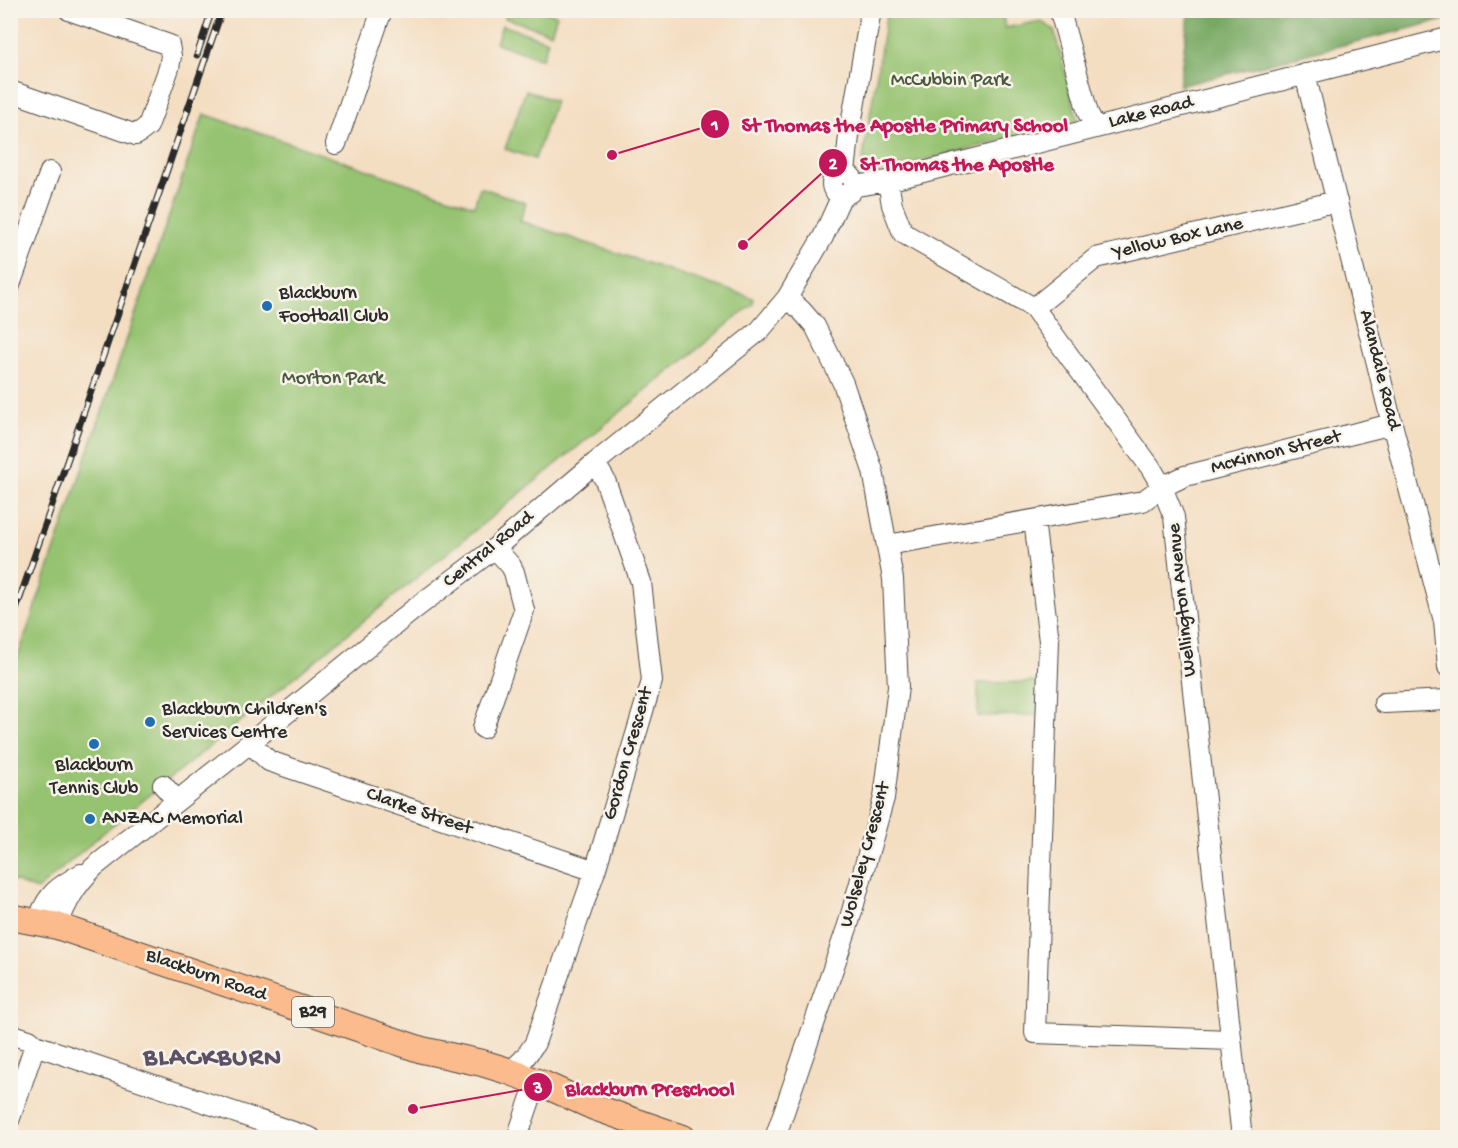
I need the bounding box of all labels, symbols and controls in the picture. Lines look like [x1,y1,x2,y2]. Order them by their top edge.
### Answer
park label: McCubbin Park [891,70,1011,93]
street label: Lake Road [1106,91,1198,135]
callout: St Thomas the Apostle Primary School [700,104,1080,143]
text: St Thomas the Apostle Primary School [742,115,1069,140]
text: 1 [710,116,719,137]
callout: St Thomas the Apostle [818,143,1066,182]
text: St Thomas the Apostle [860,154,1055,179]
text: 2 [829,155,838,176]
street label: Yellow Box Lane [1109,213,1246,266]
place label: Blackburn Football Club [278,283,389,329]
marker: Blackburn Football Club [260,299,274,313]
street label: Alandale Road [1353,308,1406,435]
park label: Morton Park [282,368,386,391]
street label: McKinnon Street [1209,425,1345,480]
street label: Central Road [439,505,541,594]
street label: Wellington Avenue [1163,521,1203,678]
street label: Gordon Crescent [599,683,659,823]
place label: Blackburn Children's Services Centre [161,699,327,745]
marker: Blackburn Children's Services Centre [143,715,157,729]
marker: Blackburn Tennis Club [87,737,101,751]
place label: Blackburn Tennis Club [49,755,139,801]
street label: Wolseley Crescent [836,778,897,930]
street label: Clarke Street [363,783,477,841]
place label: ANZAC Memorial [102,808,243,831]
marker: ANZAC Memorial [83,812,97,826]
street label: Blackburn Road [142,944,272,1008]
road number: B29 [292,997,334,1027]
district label: BLACKBURN [143,1044,282,1075]
callout: Blackburn Preschool [523,1068,746,1107]
text: 3 [532,1079,543,1100]
text: Blackburn Preschool [564,1079,735,1104]

